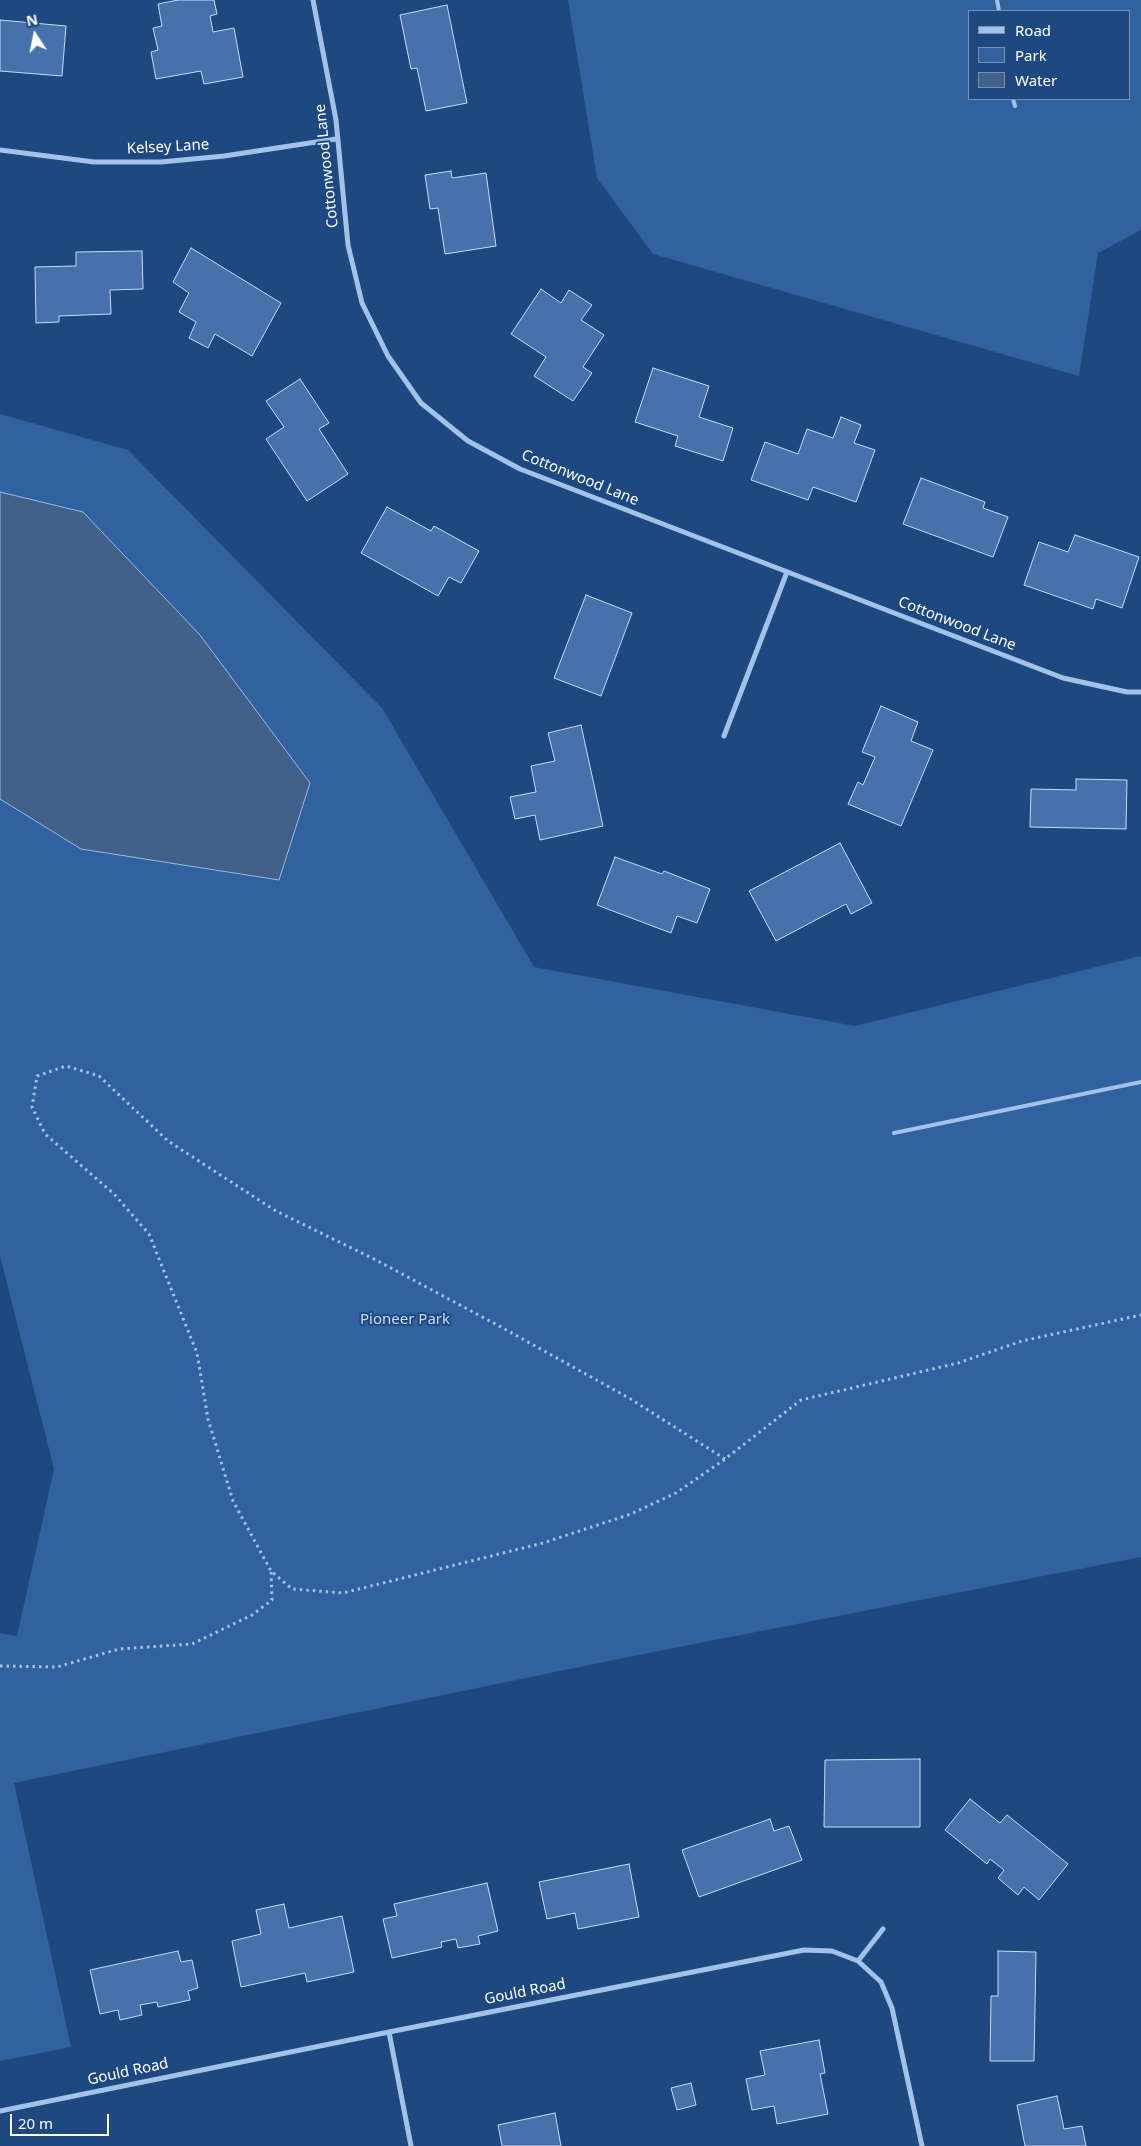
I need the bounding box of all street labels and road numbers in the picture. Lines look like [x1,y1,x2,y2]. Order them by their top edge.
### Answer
street label: Cottonwood Lane [312,103,342,229]
street label: Kelsey Lane [126,136,210,158]
street label: Cottonwood Lane [519,446,641,510]
street label: Cottonwood Lane [896,593,1018,655]
street label: Gould Road [483,1975,567,2009]
street label: Gould Road [86,2055,170,2089]

